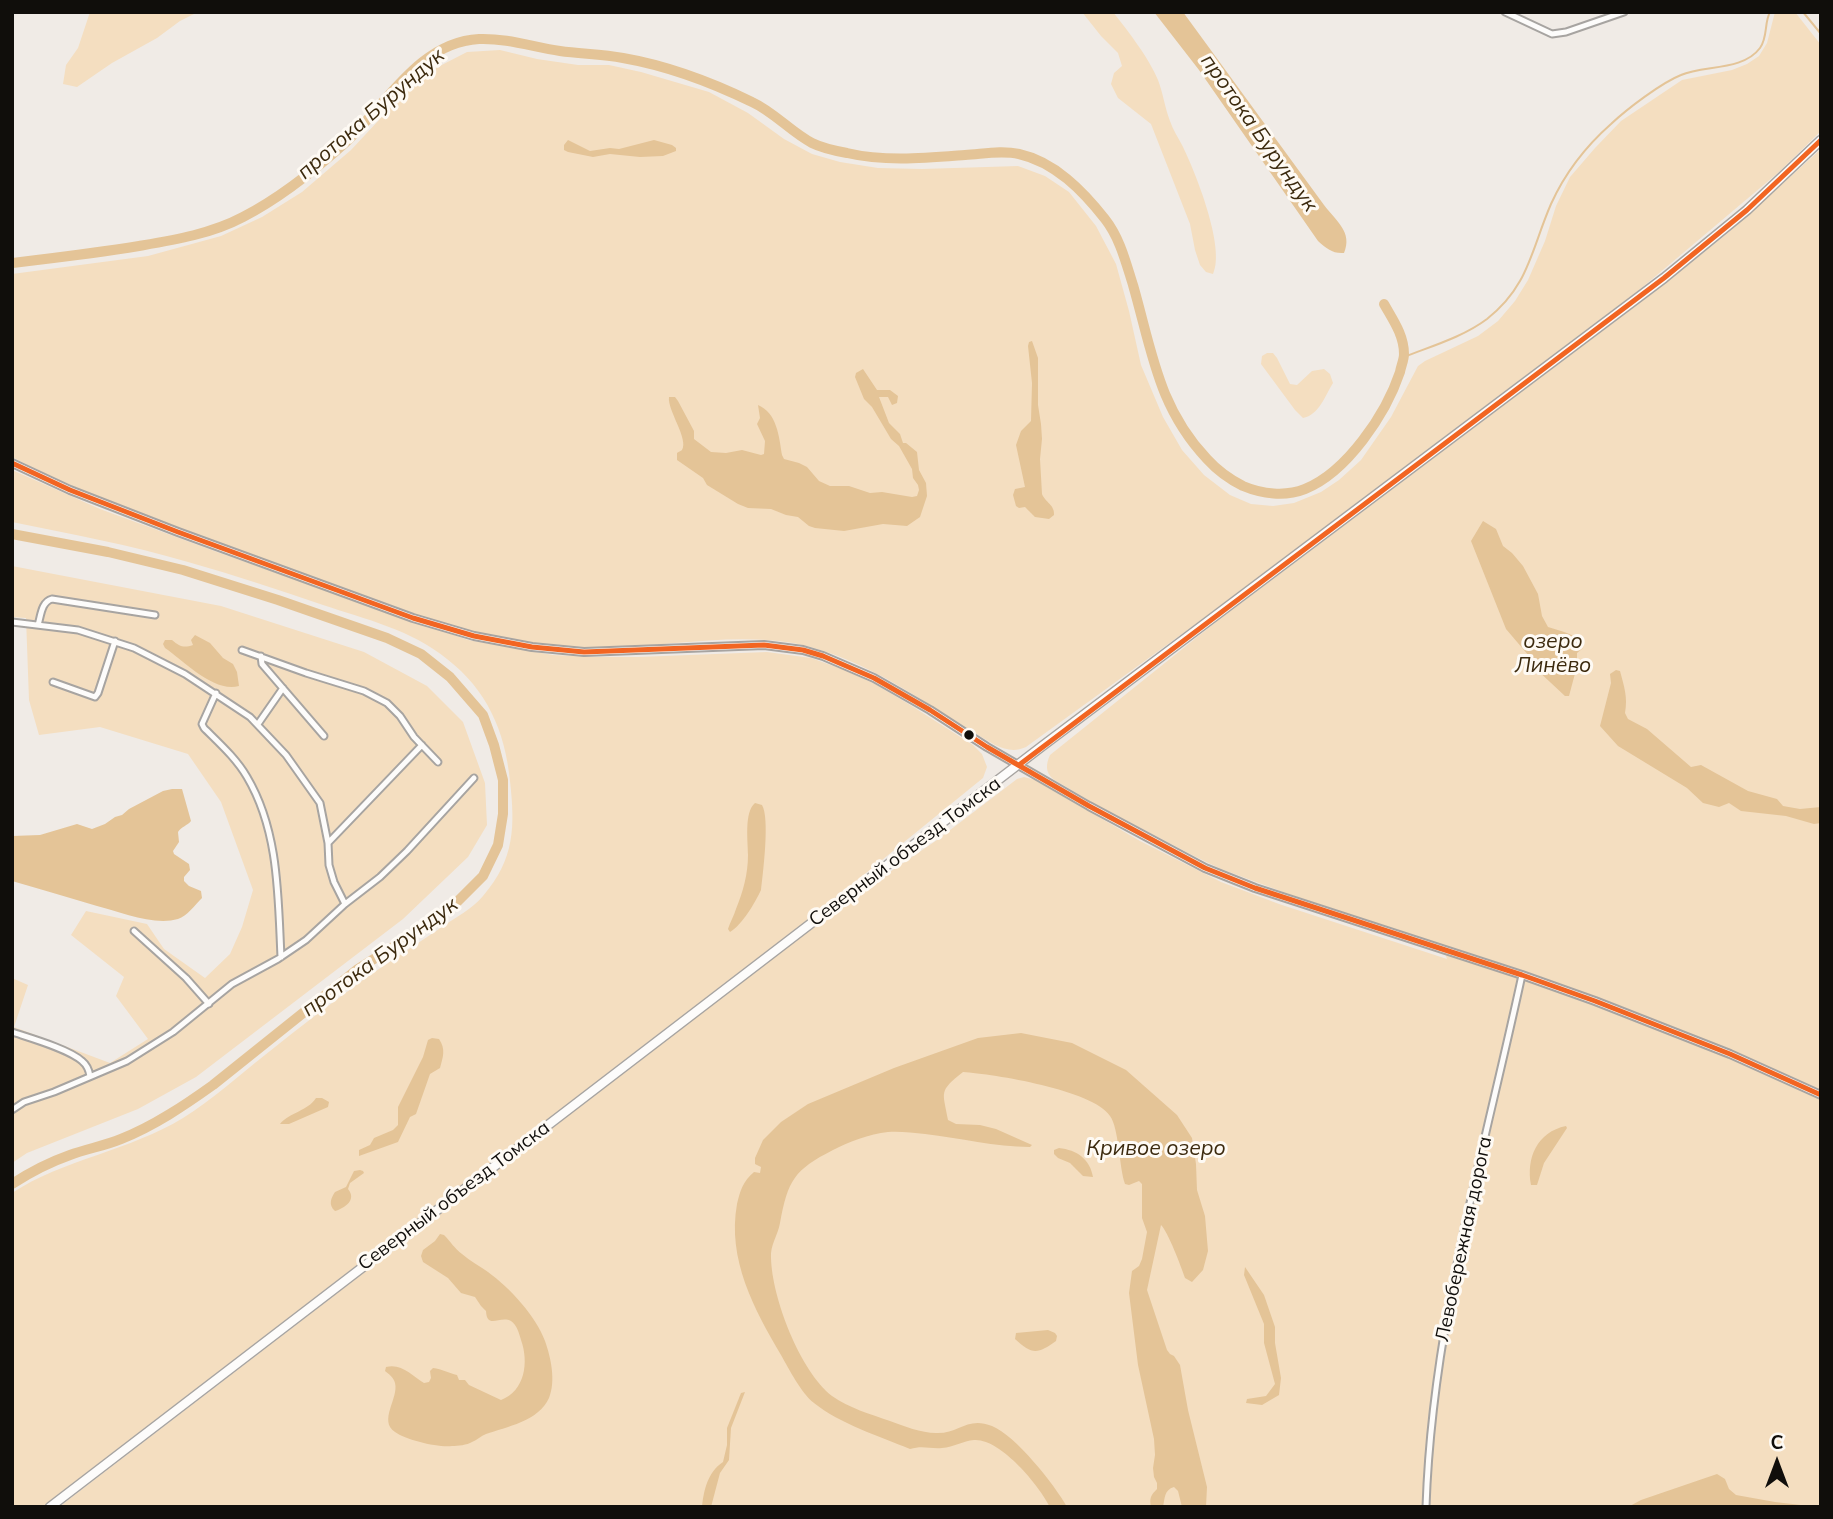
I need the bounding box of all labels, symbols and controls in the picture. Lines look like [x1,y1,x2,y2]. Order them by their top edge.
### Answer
water label: протока Бурундук [292,43,450,185]
water label: протока Бурундук [1195,49,1323,217]
water label: озеро Линёво [1515,629,1591,679]
unlabelled marker [962,728,976,742]
street label: Северный объезд Томска [805,772,1005,932]
water label: протока Бурундук [297,892,463,1022]
street label: Северный объезд Томска [354,1116,554,1276]
street label: Левобережная дорога [1431,1134,1497,1344]
water label: Кривое озеро [1086,1136,1226,1162]
north arrow [1742,1428,1812,1498]
text: С [1770,1430,1784,1454]

